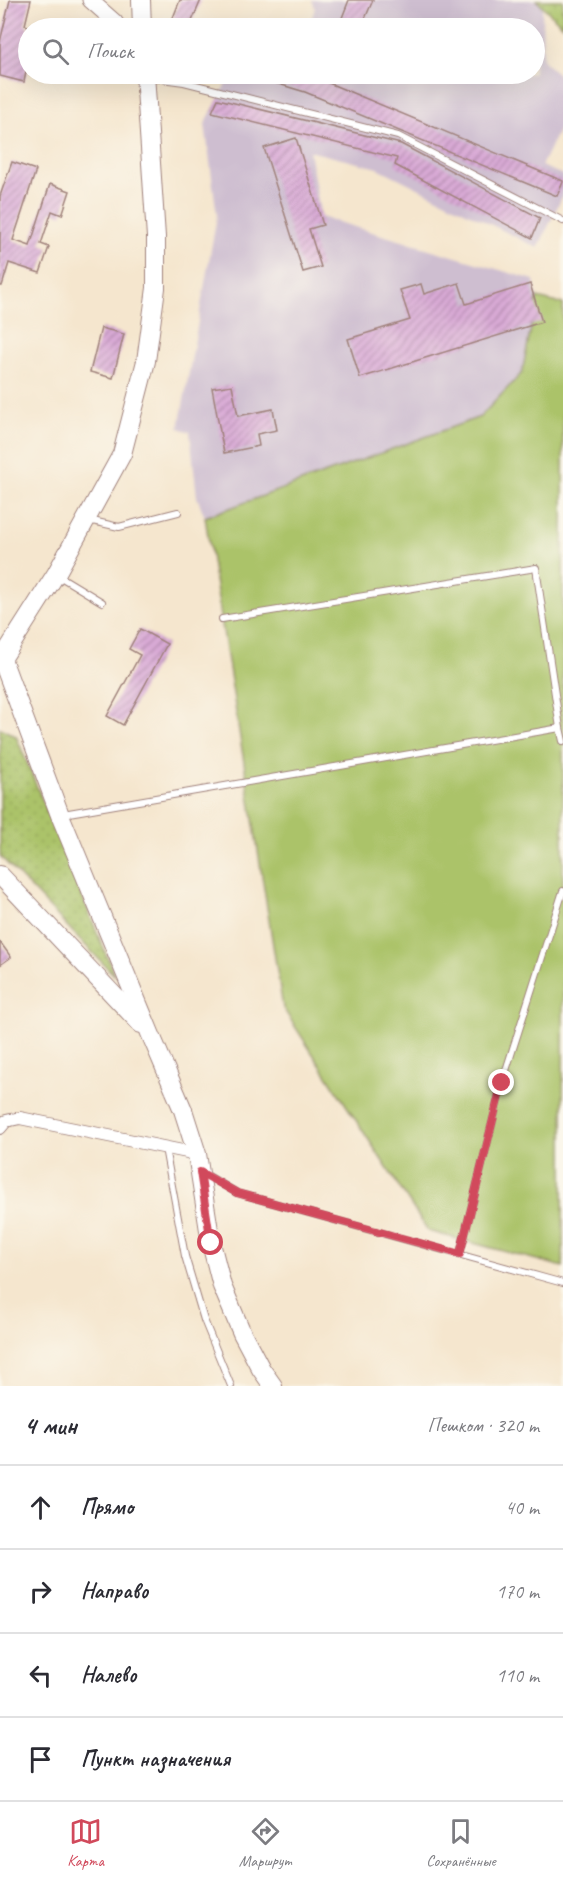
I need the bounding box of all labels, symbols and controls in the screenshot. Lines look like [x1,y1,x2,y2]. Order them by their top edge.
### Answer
search box [18,18,545,84]
icon: search [39,35,72,68]
text: Поиск [87,37,133,65]
route end [488,1069,514,1095]
route start [197,1229,223,1255]
text: 4 мин [24,1409,77,1442]
text: Пешком · 320 m [427,1413,539,1438]
icon: ahead [24,1491,57,1524]
text: Прямо [81,1493,133,1521]
text: 40 m [505,1495,539,1520]
icon: right [24,1575,57,1608]
text: Направо [81,1577,148,1605]
text: 170 m [496,1579,539,1604]
icon: left [24,1659,57,1692]
text: Налево [81,1661,137,1689]
text: 110 m [496,1663,539,1688]
icon: arrive [24,1743,57,1776]
text: Пункт назначения [81,1745,230,1773]
tab: Карта [67,1815,104,1871]
tab: Маршрут [239,1815,291,1871]
tab: Сохранённые [426,1815,496,1871]

